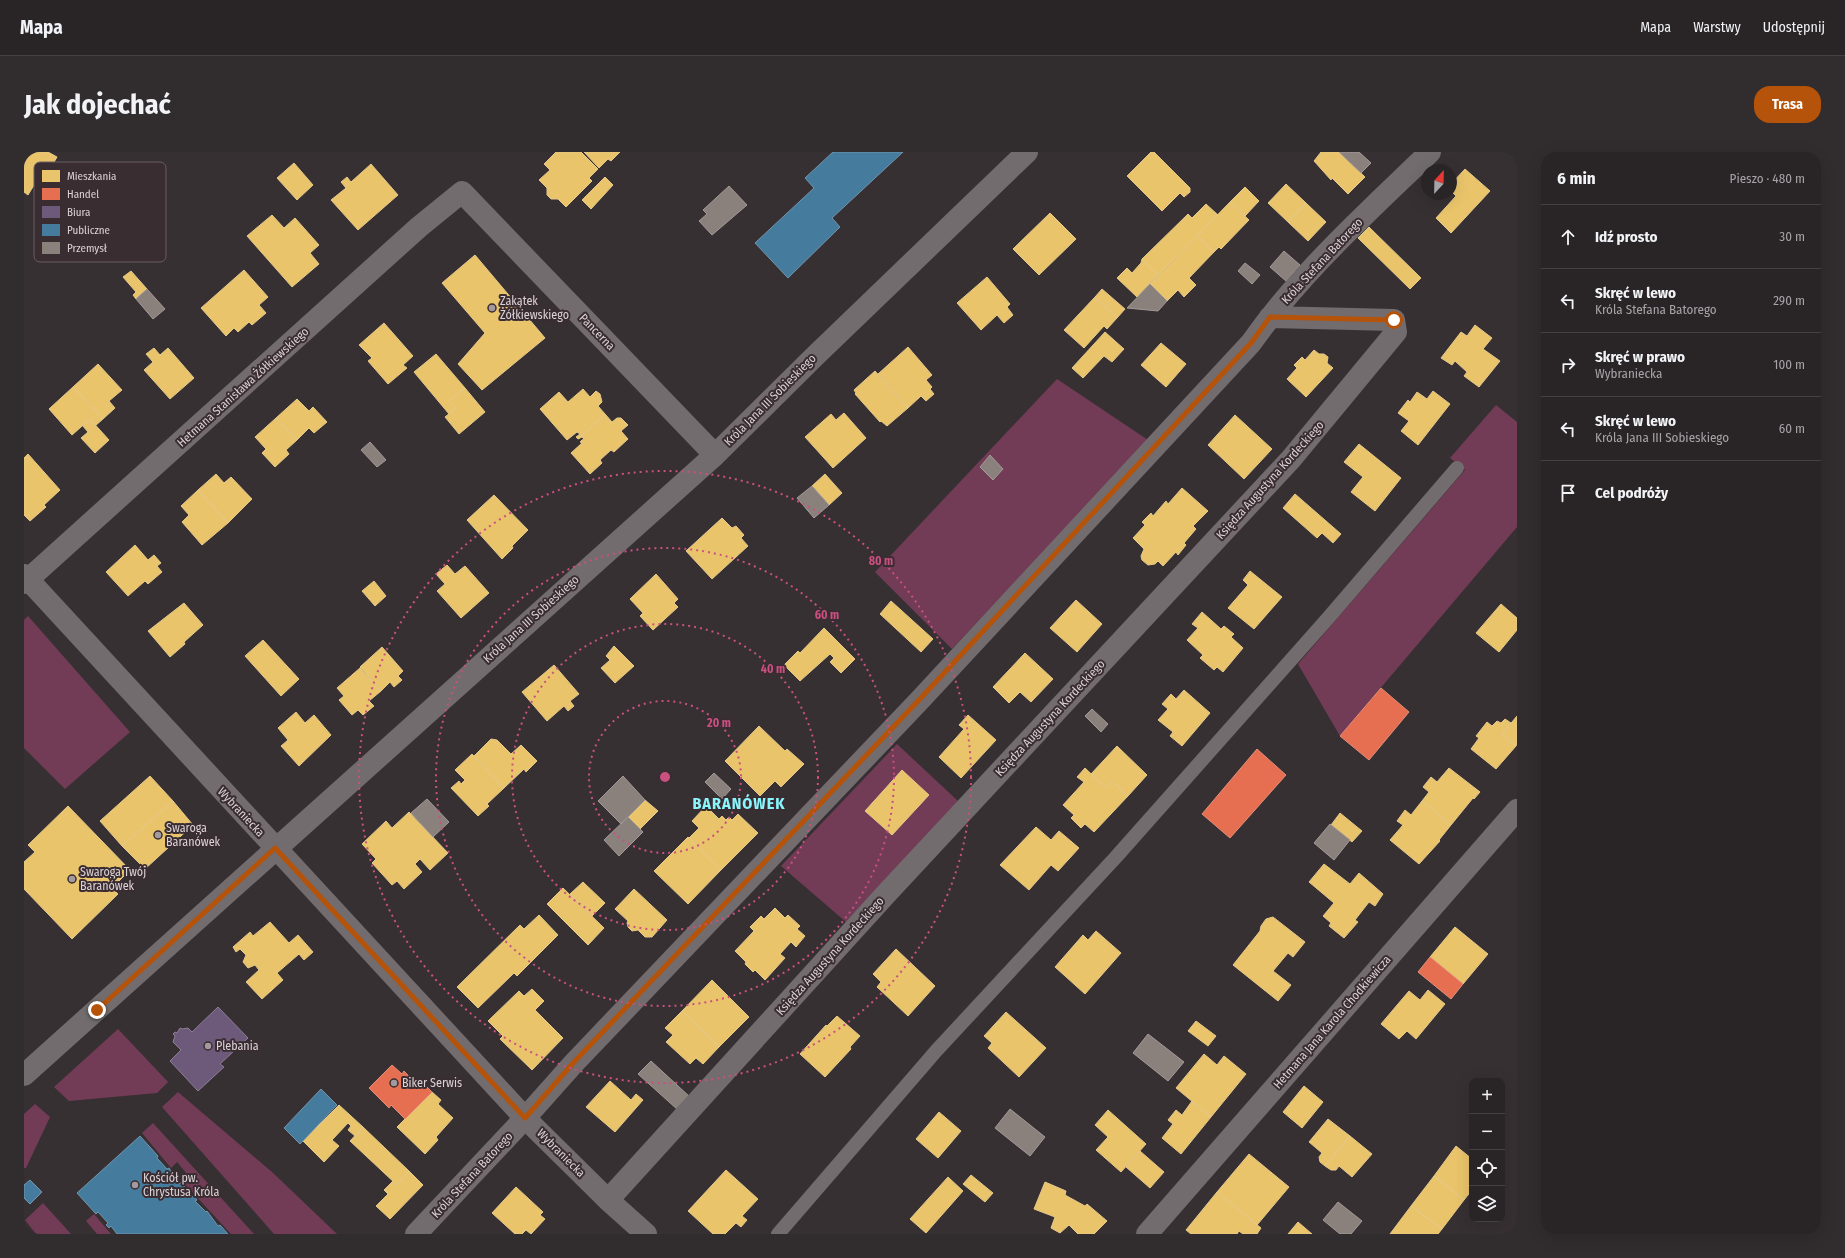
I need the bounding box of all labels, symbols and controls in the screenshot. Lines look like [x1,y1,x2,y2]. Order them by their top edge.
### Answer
text: Mapa [20,16,63,39]
text: Mapa [1640,19,1671,36]
text: Warstwy [1693,19,1741,36]
text: Udostępnij [1763,19,1825,36]
button: Trasa [1754,86,1821,123]
text: Jak dojechać [24,88,171,121]
legend [34,162,166,262]
north arrow [1421,164,1457,200]
text: 6 min [1557,168,1596,189]
text: Mieszkania [67,170,116,183]
text: Pieszo · 480 m [1730,171,1805,186]
text: Handel [67,188,99,201]
text: Biura [67,206,90,219]
street label: Króla Stefana Batorego [1279,215,1365,307]
text: Publiczne [67,224,110,237]
icon: ahead [1557,226,1579,248]
text: Idź prosto [1595,228,1657,246]
text: 30 m [1779,229,1805,244]
text: Przemysł [67,242,108,255]
text: Skręć w lewo [1595,284,1676,302]
icon: left [1557,290,1579,312]
text: 290 m [1773,293,1805,308]
place label: Zakątek Żółkiewskiego [500,294,569,322]
text: Króla Stefana Batorego [1595,302,1717,317]
marker: Zakątek Żółkiewskiego [487,303,497,313]
street label: Pancerna [576,311,618,353]
route start [1385,311,1403,329]
street label: Hetmana Stanisława Żółkiewskiego [174,324,312,450]
text: Skręć w prawo [1595,348,1685,366]
street label: Króla Jana III Sobieskiego [721,351,819,449]
icon: right [1557,354,1579,376]
text: 100 m [1773,357,1805,372]
text: Wybraniecka [1595,366,1662,381]
text: Skręć w lewo [1595,412,1676,430]
street label: Księdza Augustyna Kordeckiego [1213,418,1327,542]
icon: left [1557,418,1579,440]
text: 60 m [1779,421,1805,436]
text: Króla Jana III Sobieskiego [1595,430,1729,445]
icon: arrive [1557,482,1579,504]
text: Cel podróży [1595,484,1668,502]
text: 80 m [869,554,893,568]
street label: Króla Jana III Sobieskiego [480,572,582,666]
text: 60 m [815,608,839,622]
street label: Księdza Augustyna Kordeckiego [992,657,1108,779]
text: 40 m [761,662,785,676]
text: 20 m [706,716,731,730]
centre of rings [658,770,672,784]
street label: Wybraniecka [215,785,267,840]
district label: BARANÓWEK [692,793,786,813]
place label: Swaroga Baranówek [166,821,221,849]
marker: Swaroga Baranówek [153,830,163,840]
place label: Swaroga Twój Baranówek [80,865,146,893]
marker: Swaroga Twój Baranówek [67,874,77,884]
street label: Księdza Augustyna Kordeckiego [773,894,887,1018]
street label: Hetmana Jana Karola Chodkiewicza [1270,953,1394,1091]
route end [88,1001,106,1019]
place label: Plebania [216,1039,259,1053]
marker: Plebania [203,1041,213,1051]
place label: Biker Serwis [402,1076,462,1090]
marker: Biker Serwis [389,1078,399,1088]
map controls [1469,1078,1505,1222]
button: + [1469,1078,1505,1114]
button: − [1469,1114,1505,1150]
street label: Wybraniecka [534,1126,588,1180]
street label: Króla Stefana Batorego [429,1129,515,1221]
button: locate [1469,1150,1505,1186]
place label: Kościół pw. Chrystusa Króla [143,1171,219,1199]
marker: Kościół pw. Chrystusa Króla [130,1180,140,1190]
button: layers [1469,1186,1505,1222]

